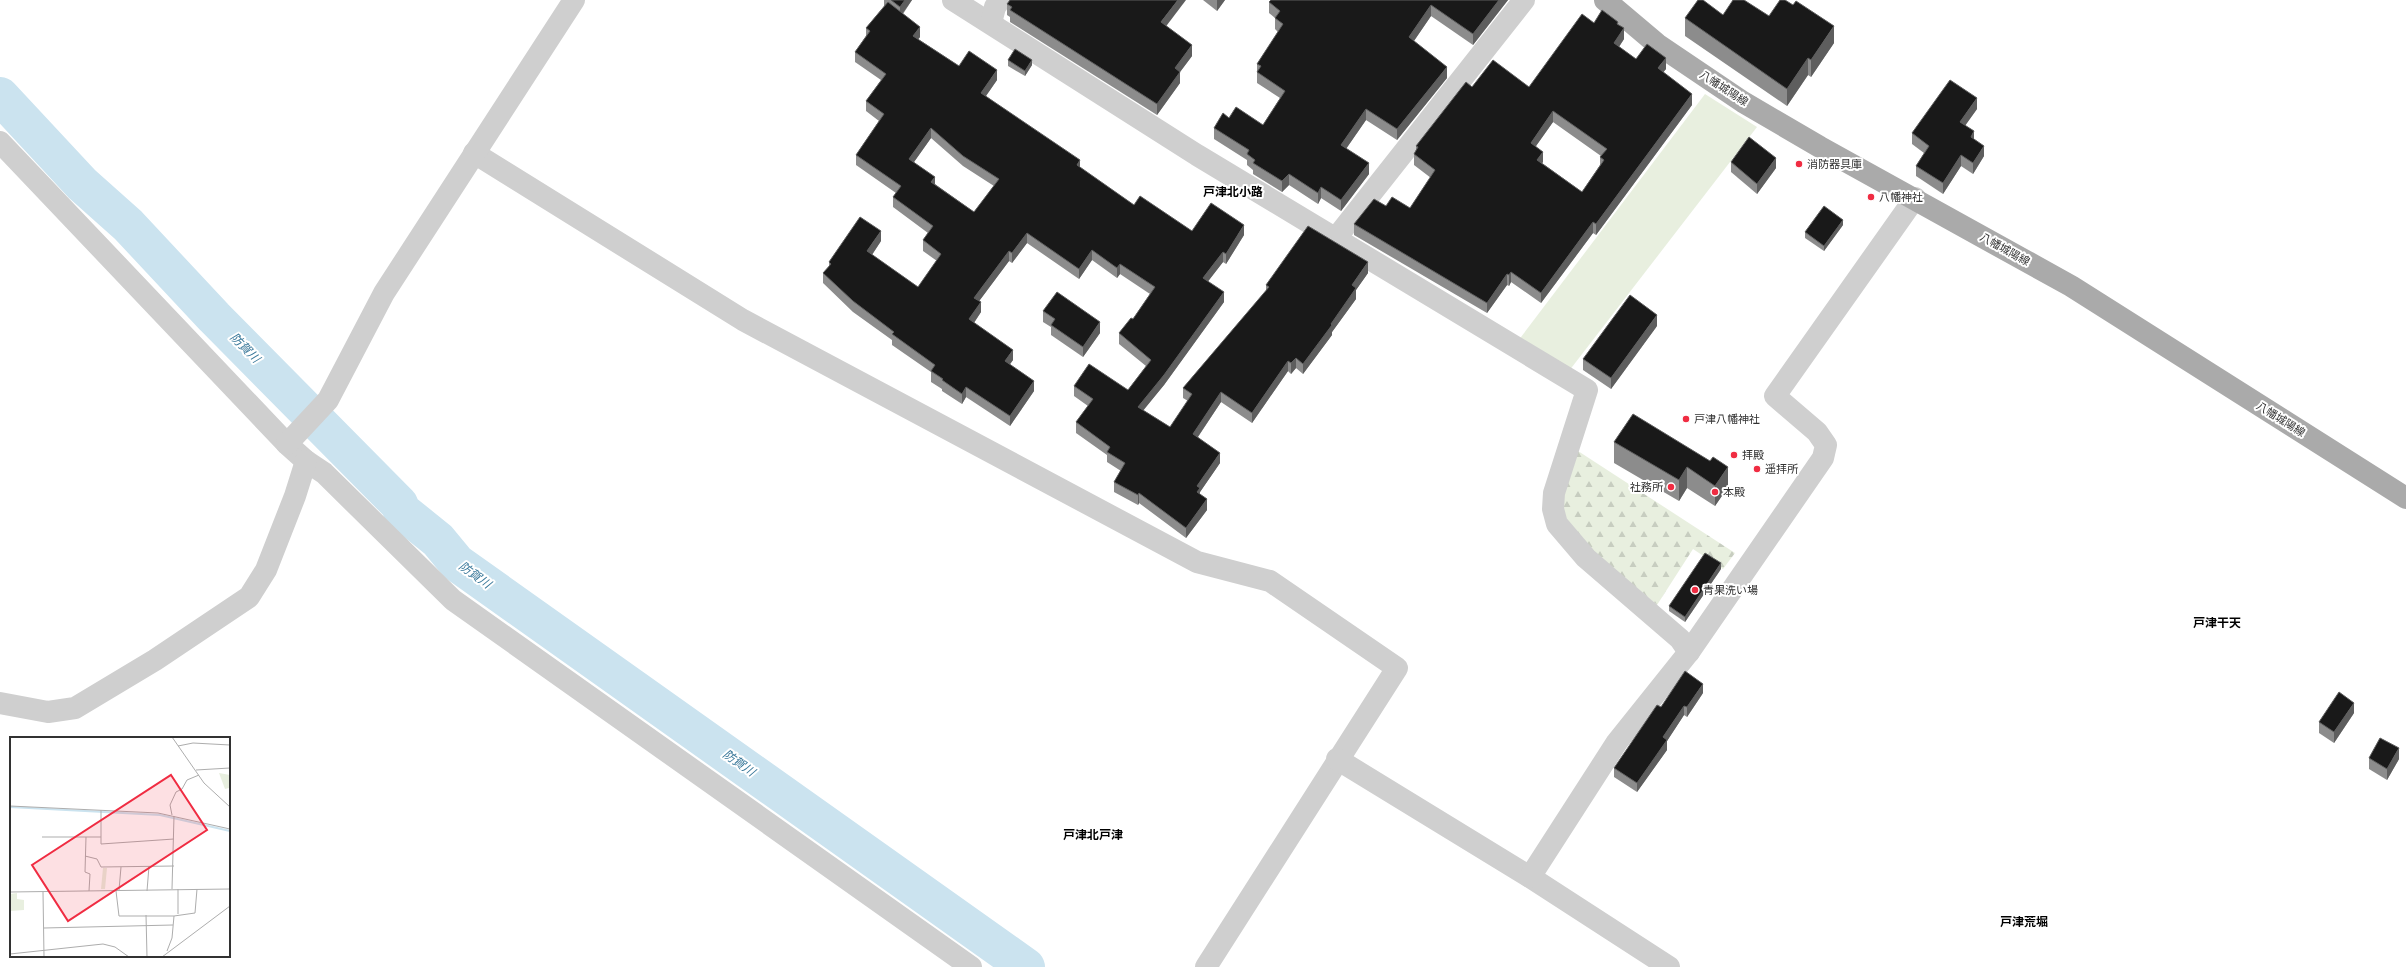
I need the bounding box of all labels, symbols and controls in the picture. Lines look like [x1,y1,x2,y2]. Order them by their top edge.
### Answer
street label: 八幡城陽線 [1697,68,1750,109]
place label: 消防器具庫 [1807,158,1862,171]
marker: 消防器具庫 [1794,159,1804,169]
district label: 戸津北小路 [1203,185,1263,199]
place label: 八幡神社 [1879,191,1923,204]
marker: 八幡神社 [1866,192,1876,202]
street label: 八幡城陽線 [1978,230,2032,268]
water label: 防賀川 [227,330,264,367]
street label: 八幡城陽線 [2254,399,2308,440]
place label: 戸津八幡神社 [1694,413,1760,426]
marker: 戸津八幡神社 [1681,414,1691,424]
place label: 拝殿 [1742,449,1764,462]
marker: 拝殿 [1729,450,1739,460]
place label: 遥拝所 [1765,463,1799,476]
marker: 遥拝所 [1752,464,1762,474]
place label: 社務所 [1630,481,1664,494]
marker: 社務所 [1666,482,1676,492]
place label: 本殿 [1723,486,1745,499]
marker: 本殿 [1710,487,1720,497]
water label: 防賀川 [456,559,495,592]
place label: 青果洗い場 [1703,584,1758,597]
marker: 青果洗い場 [1690,585,1700,595]
district label: 戸津干天 [2193,616,2241,630]
inset map [10,737,230,957]
water label: 防賀川 [720,747,759,780]
district label: 戸津北戸津 [1063,828,1123,842]
district label: 戸津荒堀 [2000,915,2048,929]

